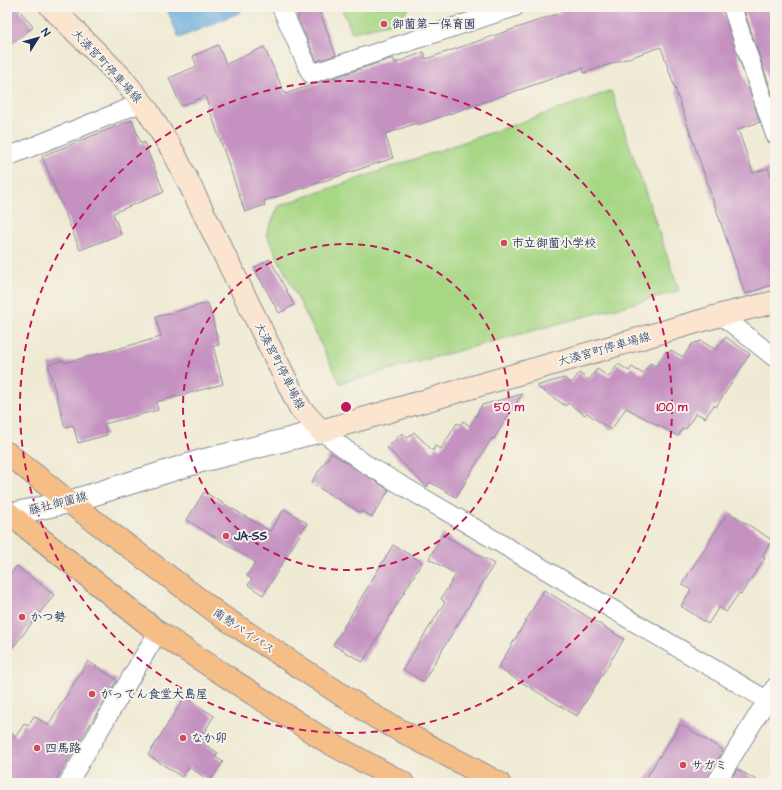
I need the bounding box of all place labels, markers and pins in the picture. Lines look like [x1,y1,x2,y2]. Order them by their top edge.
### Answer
place label: 御薗第一保育園 [392,16,476,33]
marker: 御薗第一保育園 [379,19,389,29]
place label: 市立御薗小学校 [512,235,596,252]
marker: 市立御薗小学校 [499,238,509,248]
centre of rings [339,400,353,414]
place label: JA-SS [233,528,267,545]
marker: JA-SS [221,531,231,541]
place label: かつ勢 [30,609,66,626]
marker: かつ勢 [17,612,27,622]
place label: がってん食堂大島屋 [100,686,208,703]
marker: がってん食堂大島屋 [87,689,97,699]
place label: なか卯 [191,730,227,747]
marker: なか卯 [178,733,188,743]
place label: 四馬路 [45,740,81,757]
marker: 四馬路 [32,743,42,753]
place label: サガミ [691,757,727,774]
marker: サガミ [678,760,688,770]

